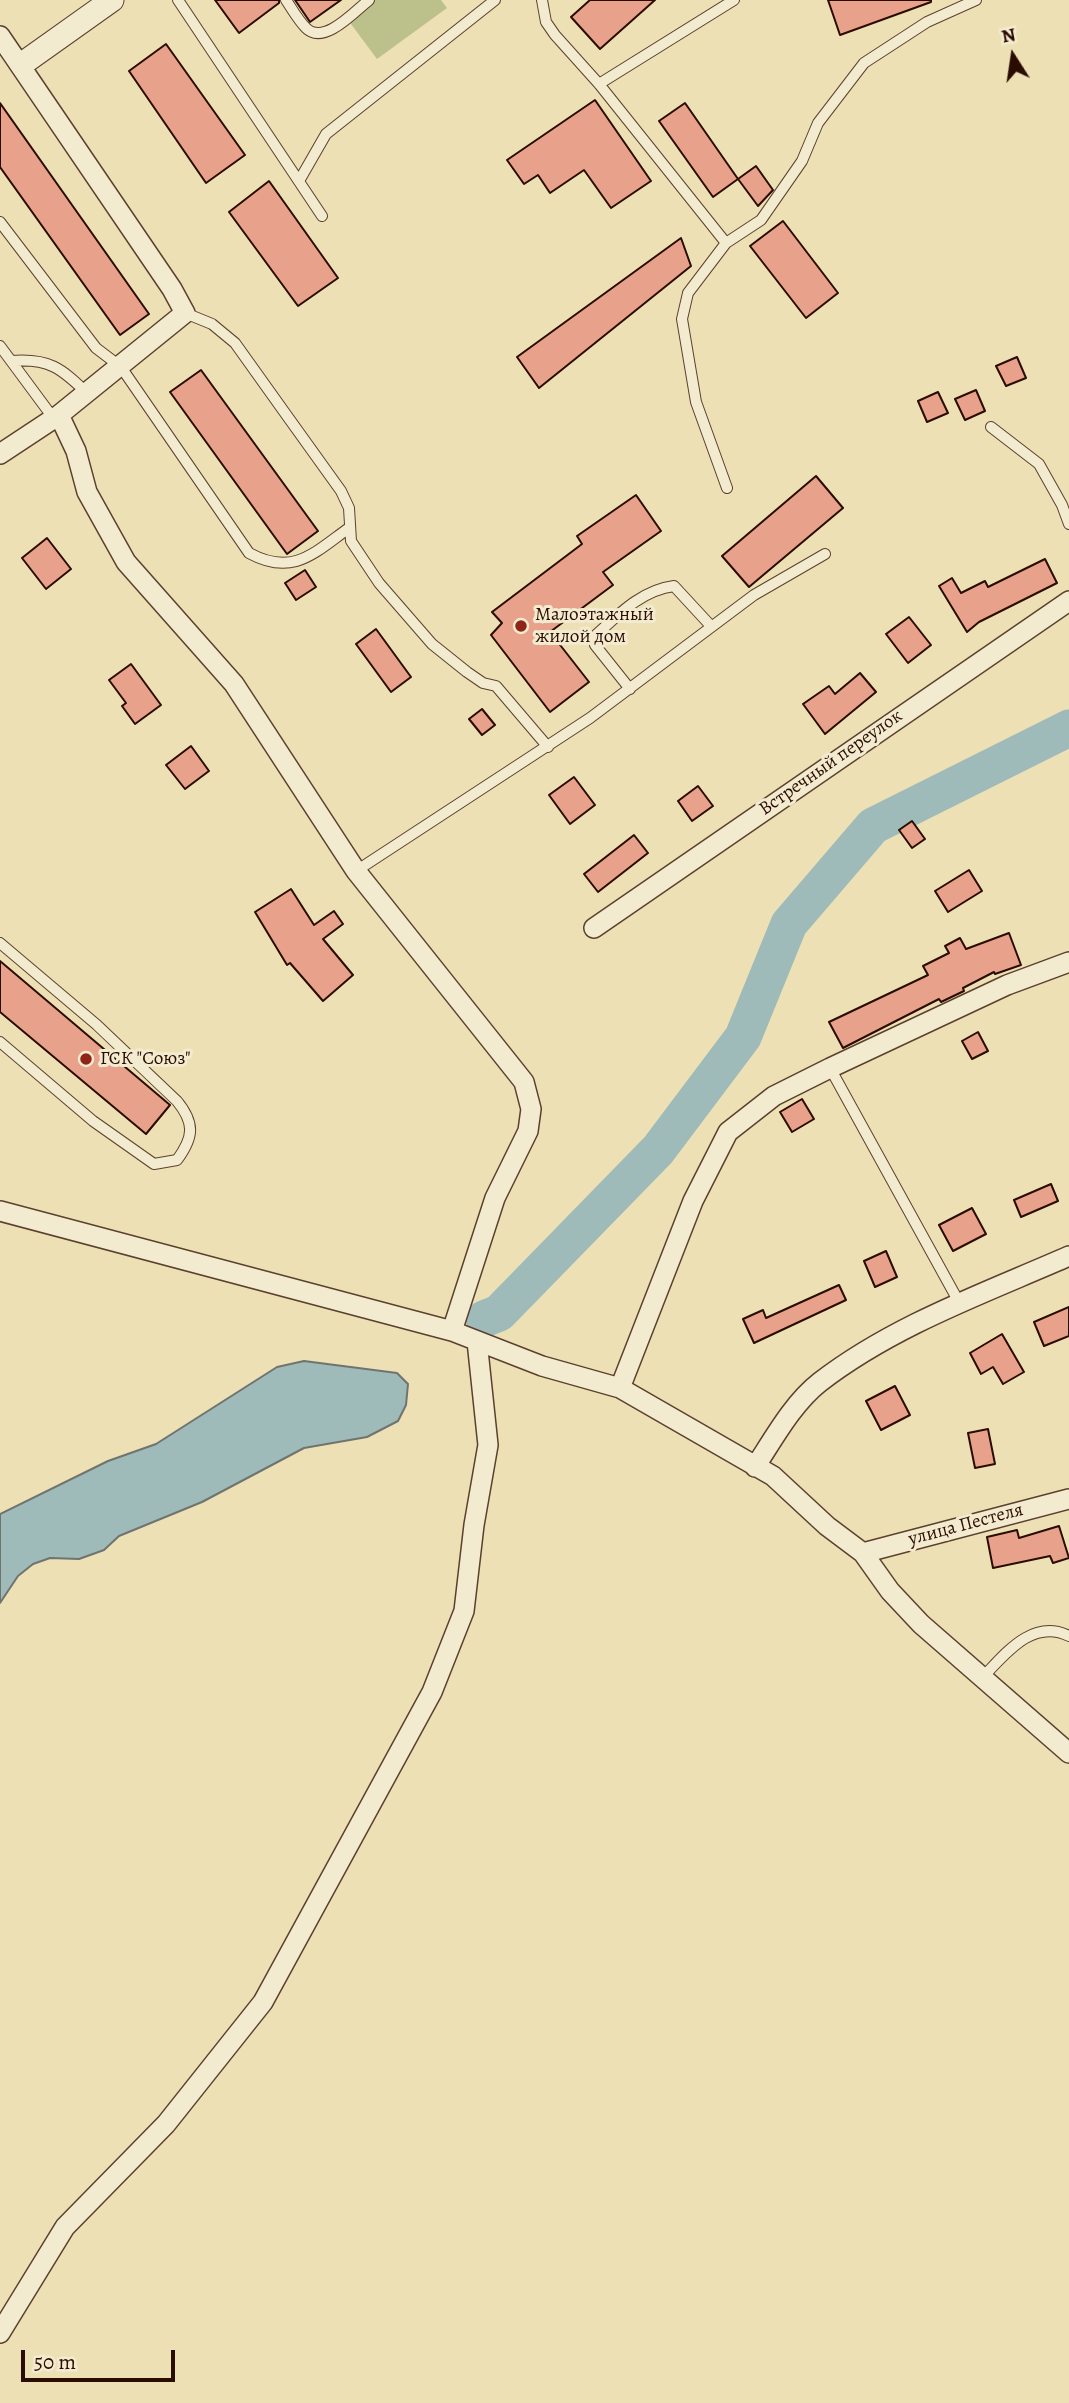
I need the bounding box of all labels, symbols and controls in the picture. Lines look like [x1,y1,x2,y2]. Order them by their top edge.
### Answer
north arrow [978,21,1048,91]
text: N [999,21,1018,50]
place label: Малоэтажный жилой дом [535,604,654,648]
marker: Малоэтажный жилой дом [513,618,529,634]
street label: Встречный переулок [755,705,907,821]
place label: ГСК "Союз" [100,1048,191,1070]
marker: ГСК "Союз" [78,1051,94,1067]
street label: улица Пестеля [906,1499,1026,1551]
scale bar [24,2336,178,2380]
text: 50 m [34,2348,76,2376]

